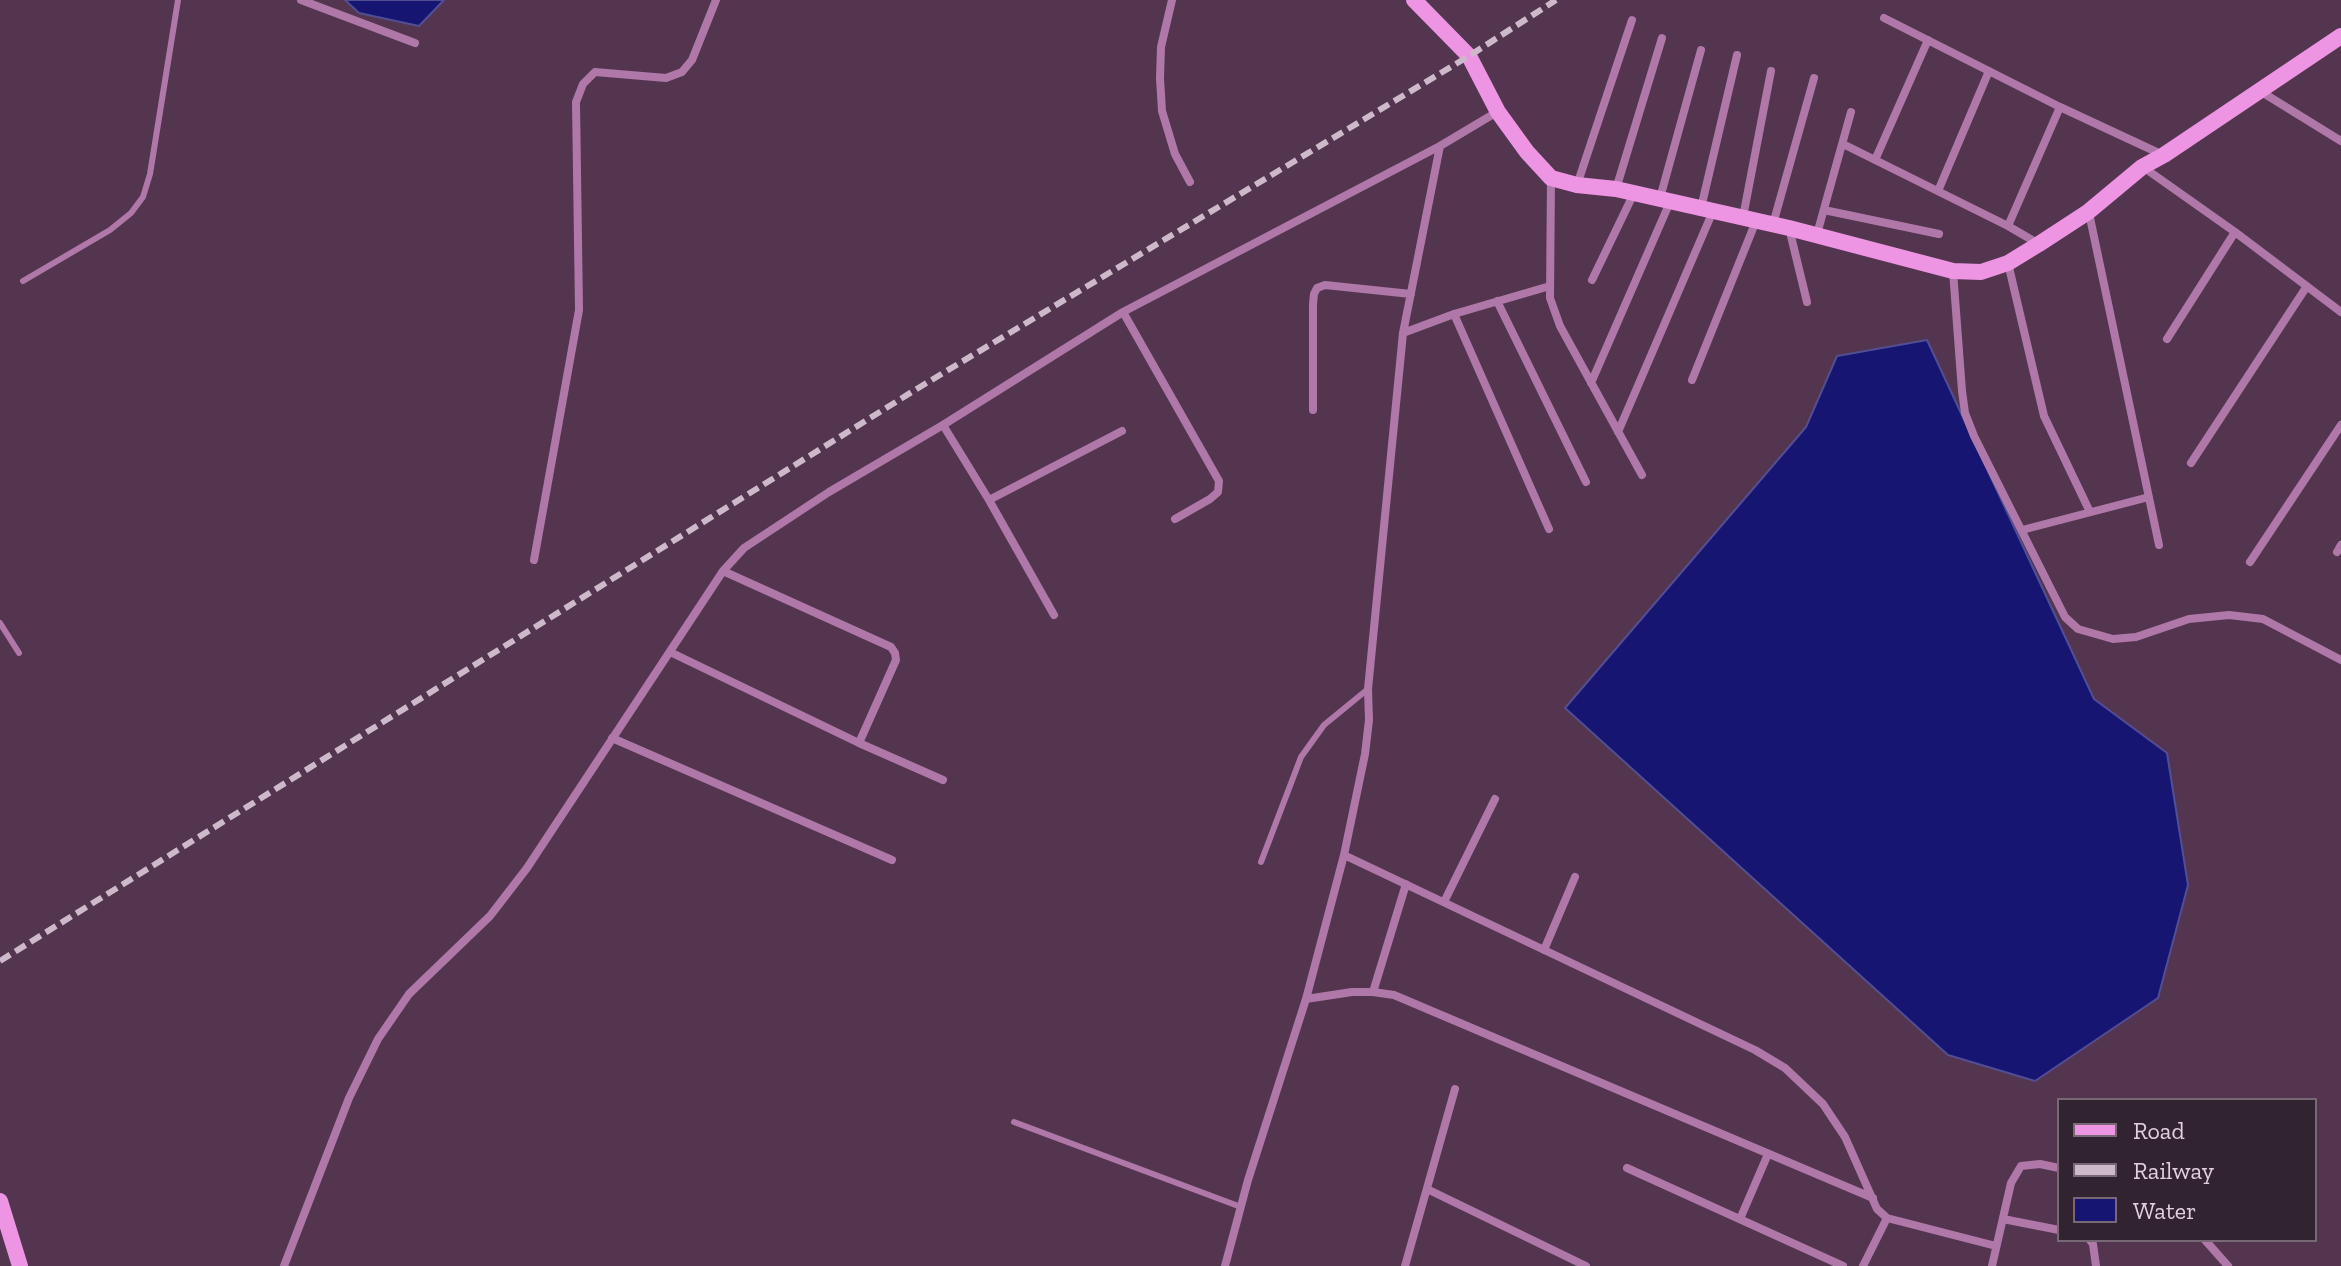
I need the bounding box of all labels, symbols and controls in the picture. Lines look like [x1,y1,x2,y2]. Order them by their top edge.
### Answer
legend [2057,1098,2317,1242]
text: Road [2133,1116,2185,1145]
text: Railway [2133,1156,2214,1185]
text: Water [2133,1196,2196,1225]

